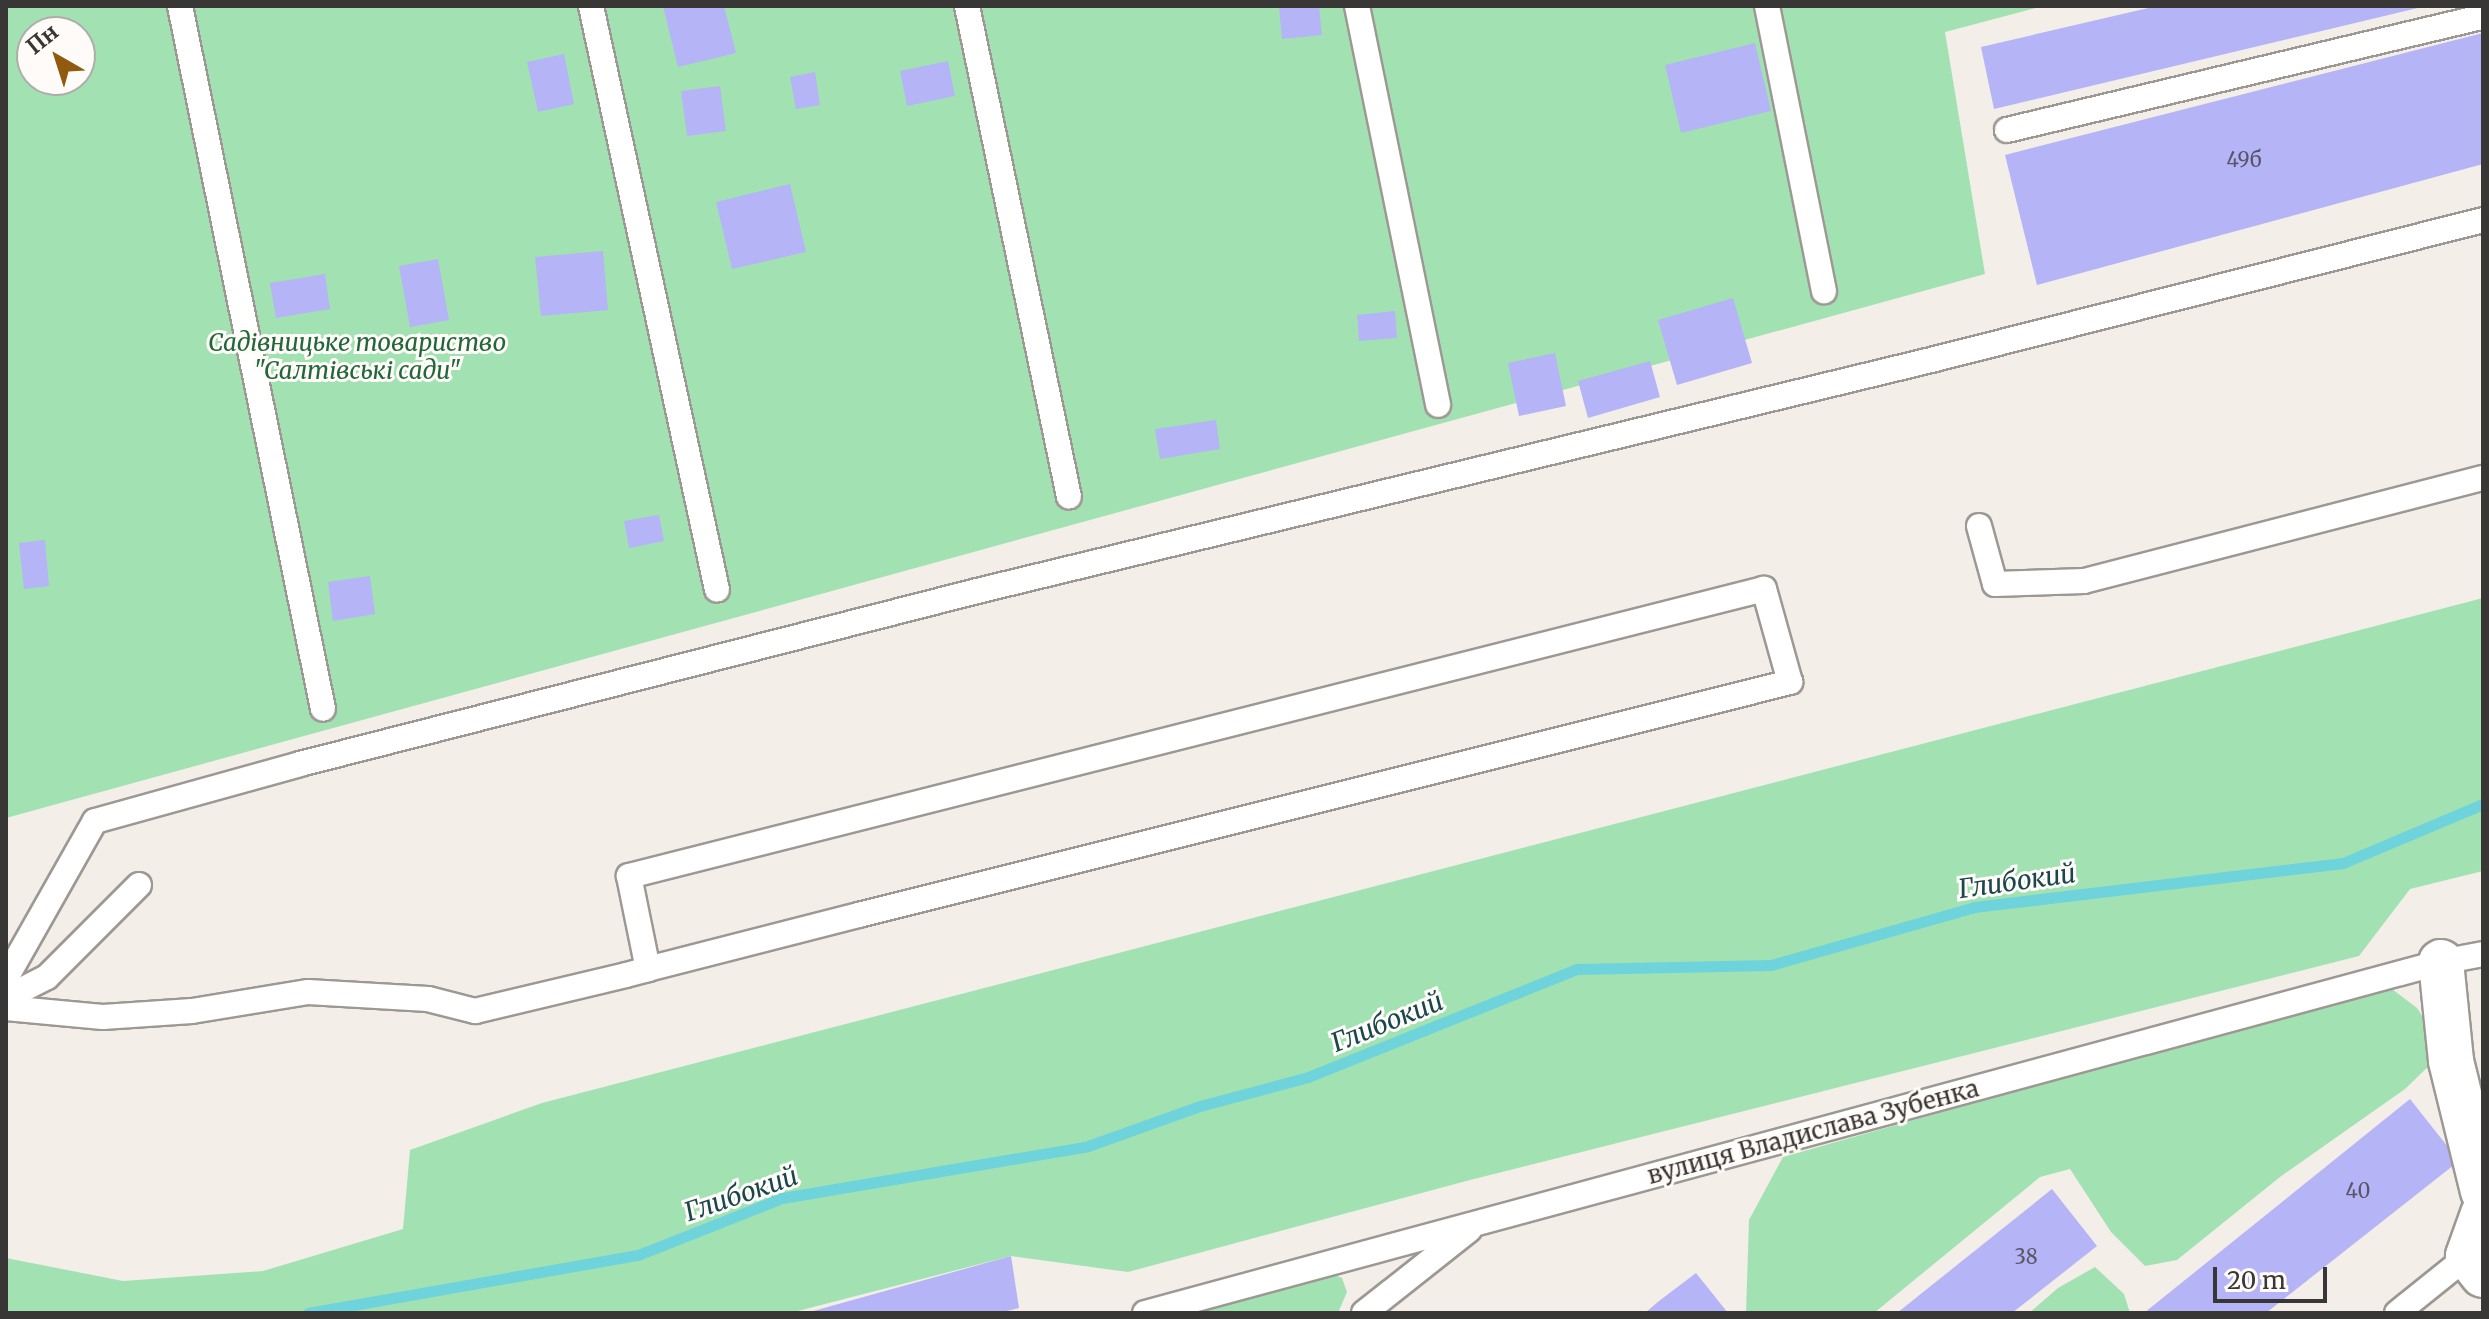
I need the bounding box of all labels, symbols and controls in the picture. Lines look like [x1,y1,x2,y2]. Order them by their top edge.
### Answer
north arrow [16,16,96,96]
text: Пн [20,18,64,60]
house number: 49б [2226,147,2262,171]
park label: Садівницьке товариство "Салтівські сади" [208,329,506,385]
water label: Глибокий [1956,857,2078,905]
water label: Глибокий [1326,985,1448,1059]
street label: вулиця Владислава Зубенка [1644,1074,1982,1190]
water label: Глибокий [680,1160,802,1228]
house number: 40 [2346,1178,2370,1202]
house number: 38 [2014,1244,2038,1268]
scale bar [2217,1251,2331,1301]
text: 20 m [2227,1265,2286,1296]

